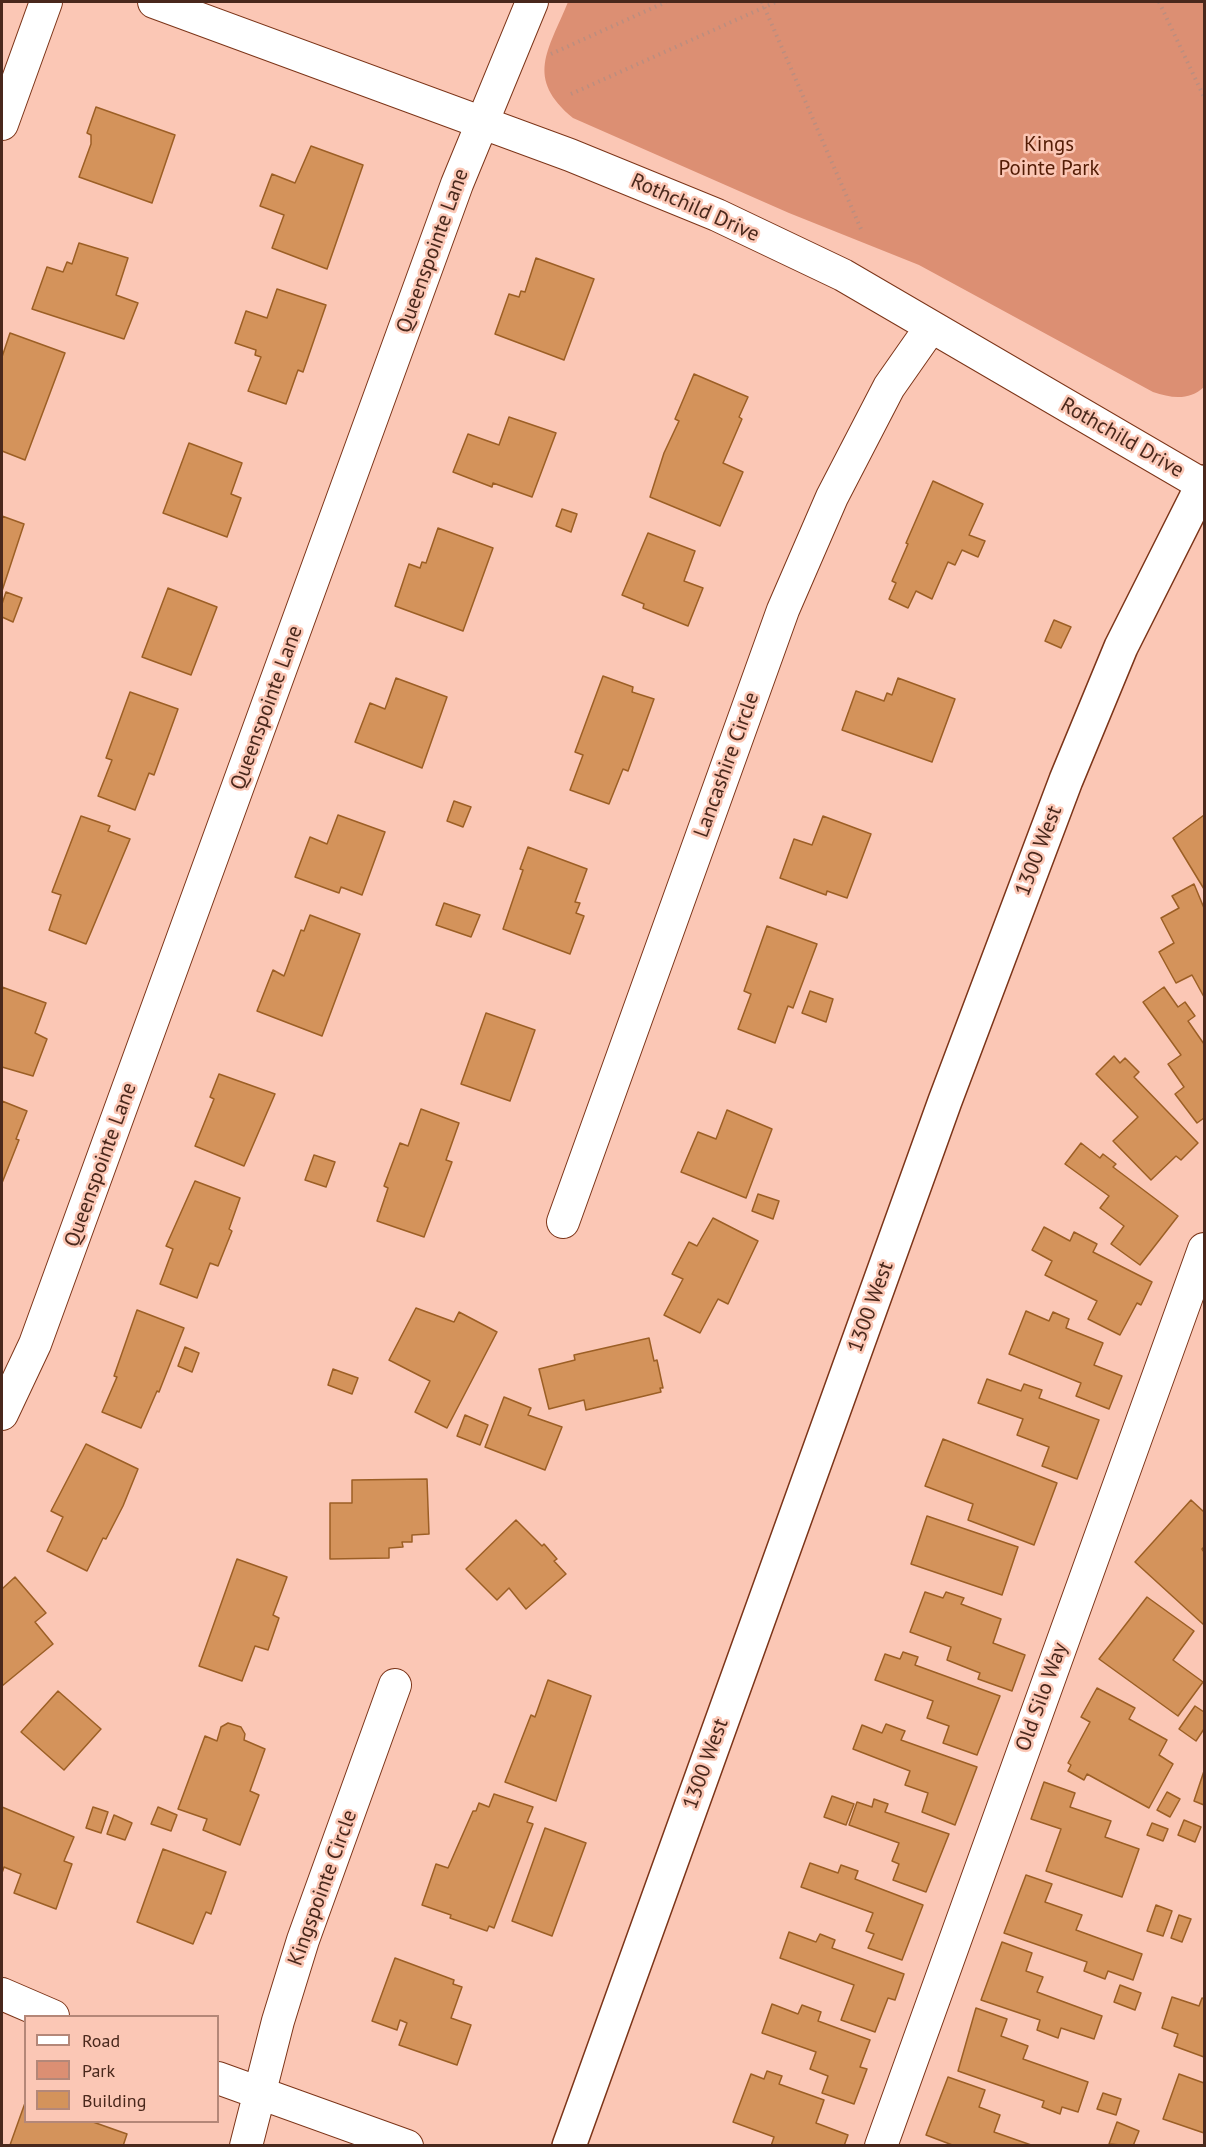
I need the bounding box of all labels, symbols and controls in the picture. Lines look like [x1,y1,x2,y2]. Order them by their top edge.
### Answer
park label: Kings Pointe Park [998,132,1100,182]
street label: Queenspointe Lane [392,165,474,337]
street label: Rothchild Drive [627,168,763,248]
street label: Rothchild Drive [1056,393,1188,483]
street label: Queenspointe Lane [226,622,308,794]
street label: Lancashire Circle [689,689,765,841]
street label: 1300 West [1010,802,1068,900]
street label: Queenspointe Lane [60,1079,142,1251]
street label: 1300 West [843,1258,899,1356]
street label: Old Silo Way [1011,1639,1073,1755]
street label: 1300 West [678,1715,734,1813]
street label: Kingspointe Circle [283,1807,363,1969]
legend [24,2015,219,2123]
text: Road [82,2029,120,2052]
text: Park [82,2059,115,2082]
text: Building [82,2089,146,2112]

